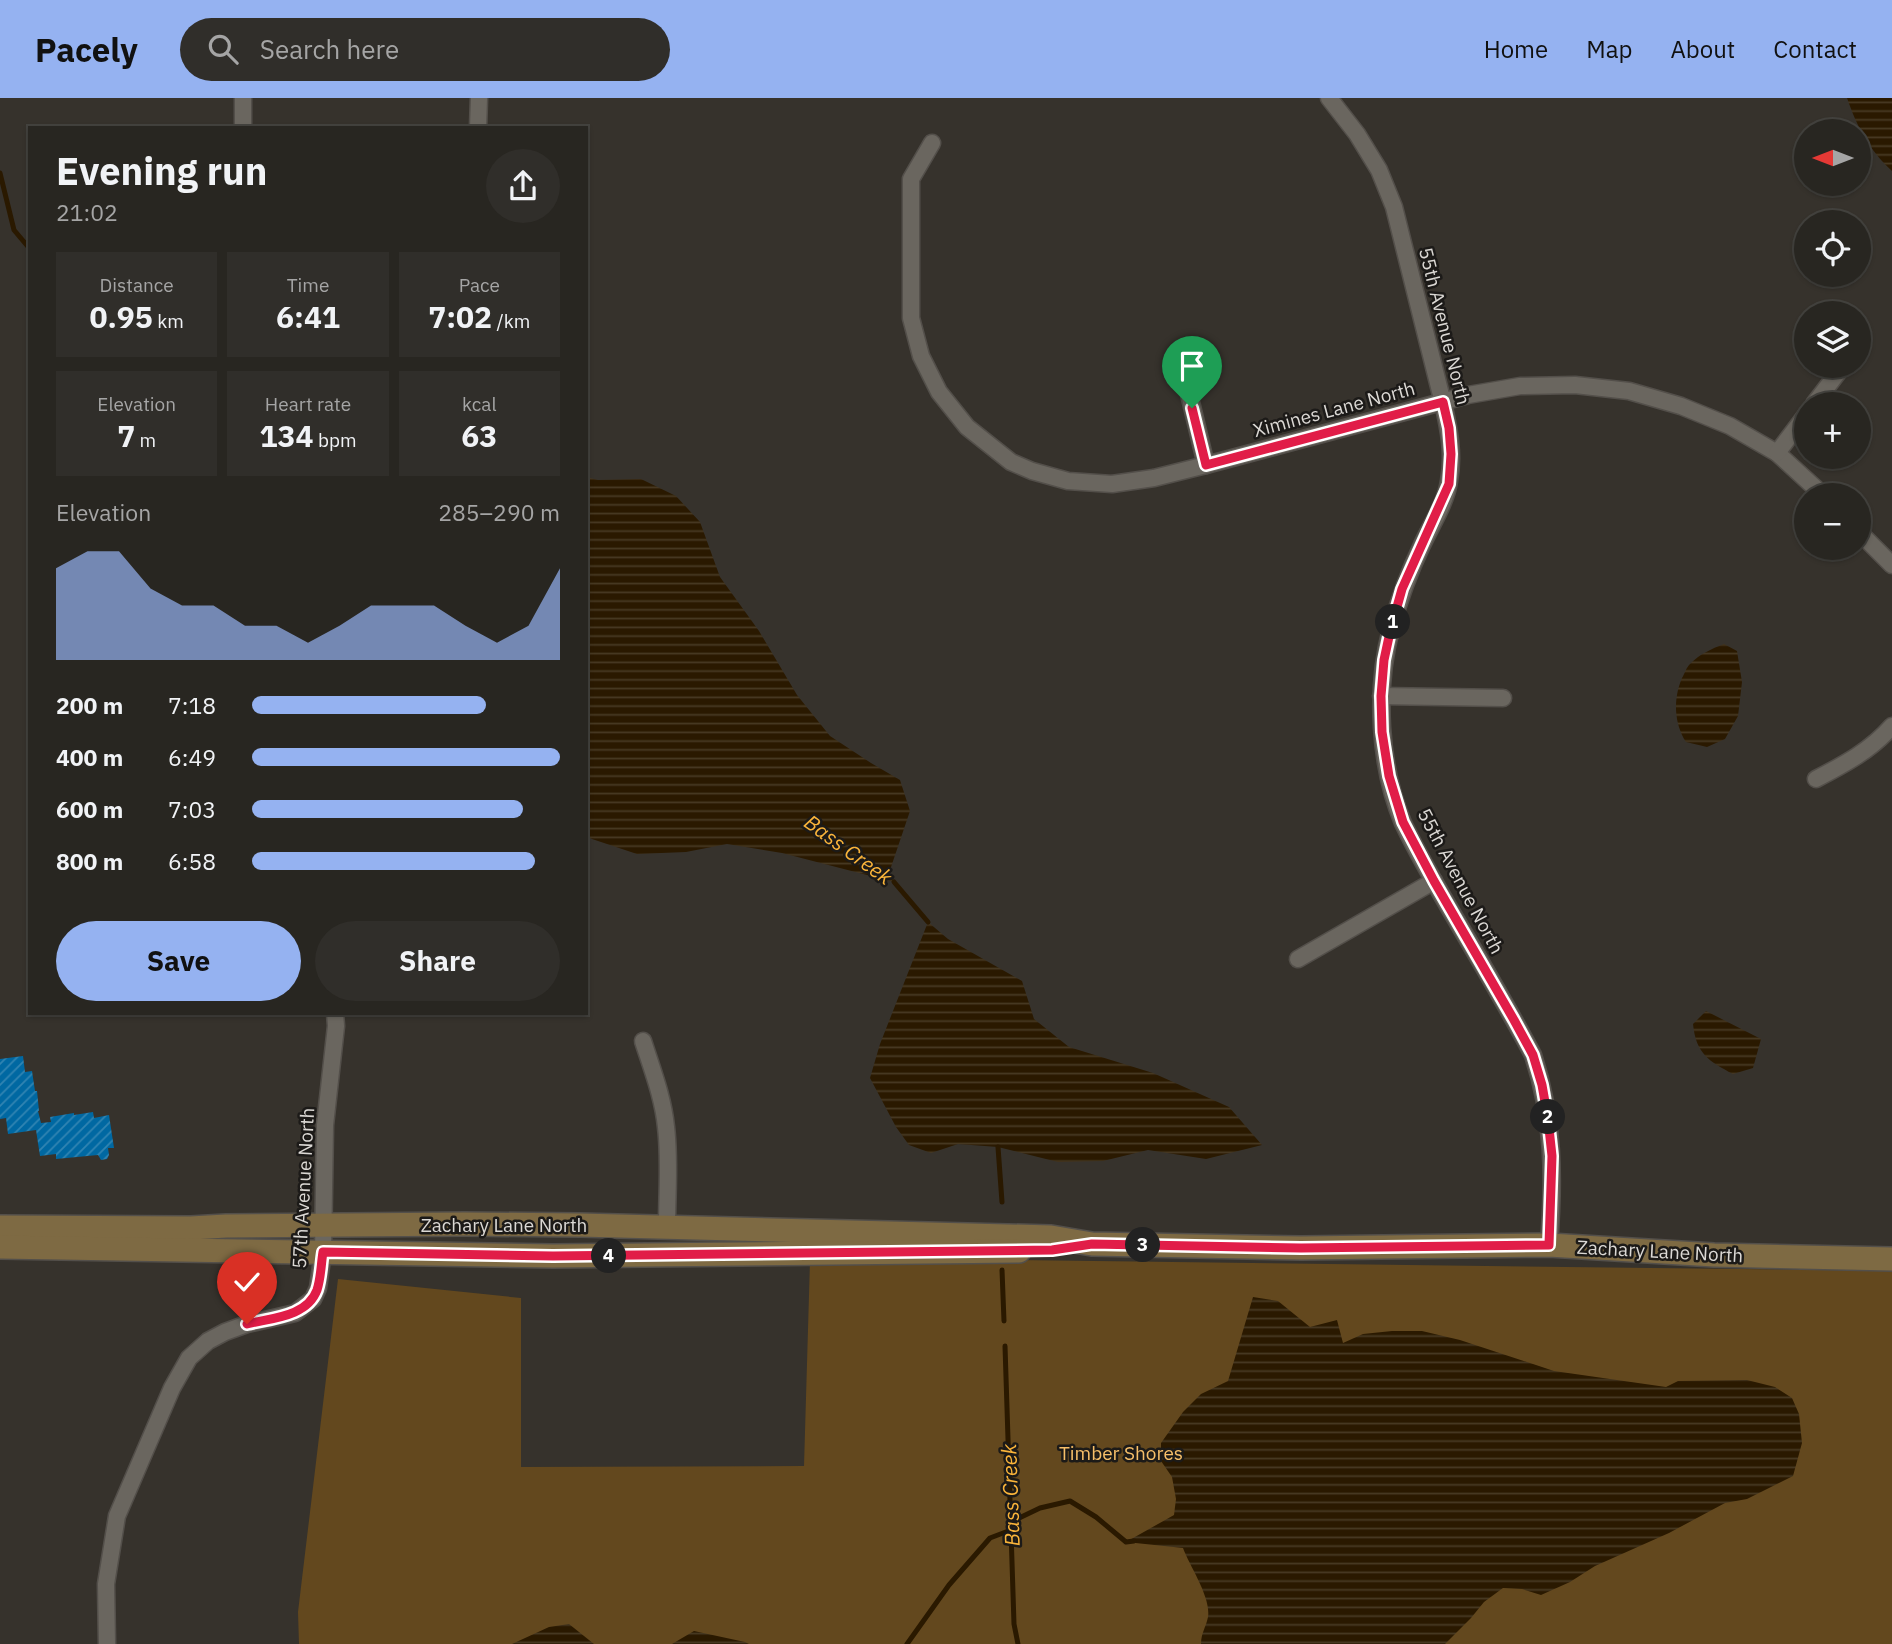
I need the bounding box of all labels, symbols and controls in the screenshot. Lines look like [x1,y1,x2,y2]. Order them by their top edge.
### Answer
search box [180,18,670,81]
text: Pacely [35,28,138,71]
icon: search [204,30,242,68]
text: Search here [260,32,399,66]
text: Home [1484,33,1548,65]
text: Map [1586,33,1632,65]
text: About [1670,33,1735,65]
text: Contact [1773,33,1857,65]
north arrow [1794,119,1871,196]
map controls [1794,119,1871,560]
text: Evening run [56,146,267,195]
button: share [486,149,560,223]
text: 21:02 [56,197,118,227]
button: locate [1794,210,1871,287]
street label: 55th Avenue North [1414,245,1476,407]
text: Distance [100,273,174,297]
text: Time [287,273,329,297]
text: Pace [459,273,500,297]
text: 0.95 [89,297,153,336]
text: 6:41 [276,297,340,336]
text: 7:02 [428,297,492,336]
button: layers [1794,301,1871,378]
text: km [153,309,184,333]
text: /km [492,309,530,333]
pin [1162,336,1222,408]
icon: arrive [1173,347,1211,385]
street label: Ximines Lane North [1250,376,1418,442]
text: Elevation [97,392,176,416]
text: Heart rate [265,392,351,416]
text: kcal [462,392,497,416]
button: + [1794,392,1871,469]
text: 7 [117,416,135,455]
text: 134 [259,416,313,455]
text: 63 [461,416,497,455]
text: m [135,428,156,452]
text: bpm [313,428,357,452]
button: − [1794,483,1871,560]
text: Elevation [56,497,151,527]
text: 285–290 m [438,497,560,527]
pin: 1 [1376,604,1410,640]
text: 1 [1387,609,1398,633]
text: 200 m [56,690,123,720]
text: 7:18 [168,690,216,720]
text: 400 m [56,742,123,772]
text: 6:49 [168,742,216,772]
text: 600 m [56,794,123,824]
text: 7:03 [168,794,216,824]
street label: 55th Avenue North [1413,804,1509,958]
water label: Bass Creek [799,808,899,891]
text: 800 m [56,846,123,876]
text: 6:58 [168,846,216,876]
button: Save [56,921,301,1001]
button: Share [315,921,560,1001]
pin: 2 [1530,1100,1566,1134]
text: 2 [1542,1104,1553,1128]
street label: 57th Avenue North [287,1107,319,1269]
street label: Zachary Lane North [421,1213,587,1237]
pin: 3 [1126,1228,1160,1262]
text: 3 [1137,1232,1148,1256]
street label: Zachary Lane North [1576,1235,1744,1267]
pin: 4 [592,1238,626,1274]
text: 4 [603,1243,614,1267]
pin [217,1252,277,1324]
icon: check [228,1263,266,1301]
park label: Timber Shores [1059,1441,1183,1465]
water label: Bass Creek [994,1442,1026,1547]

